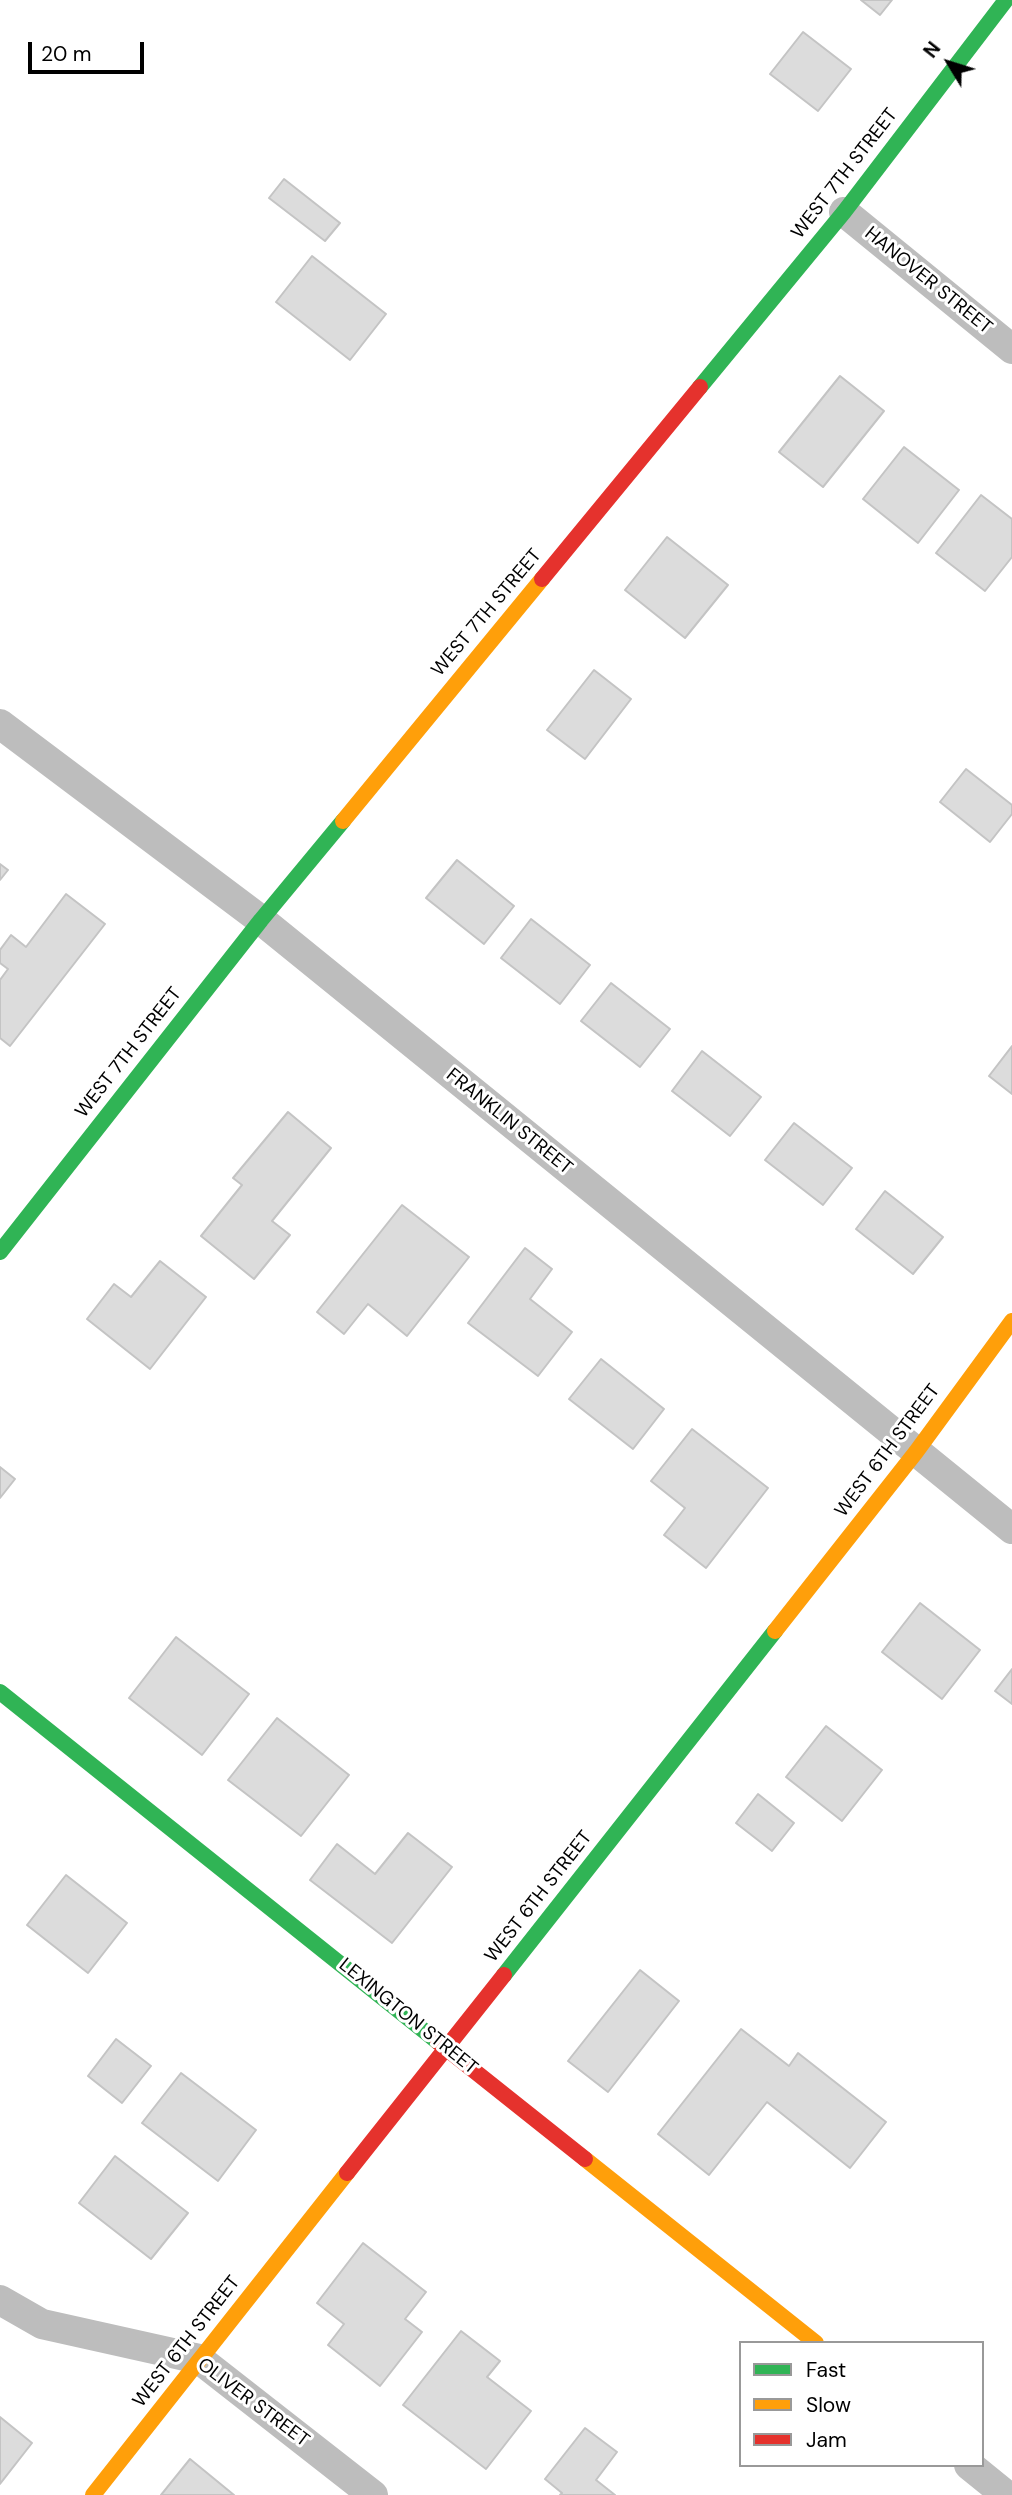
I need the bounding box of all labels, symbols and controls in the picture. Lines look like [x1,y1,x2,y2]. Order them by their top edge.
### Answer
scale bar [32,28,147,72]
north arrow [914,28,984,98]
text: N [918,37,946,63]
text: 20 m [41,40,92,68]
street label: WEST 7TH STREET [787,104,903,244]
street label: HANOVER STREET [860,223,996,339]
street label: WEST 7TH STREET [427,545,547,681]
street label: WEST 7TH STREET [71,983,187,1123]
street label: FRANKLIN STREET [441,1064,577,1180]
street label: WEST 6TH STREET [831,1380,945,1522]
street label: WEST 6TH STREET [481,1827,597,1967]
street label: LEXINGTON STREET [334,1954,482,2080]
street label: WEST 6TH STREET [129,2272,245,2412]
legend [739,2341,984,2467]
street label: OLIVER STREET [193,2354,313,2452]
text: Fast [806,2356,846,2384]
text: Slow [806,2391,851,2419]
text: Jam [806,2426,847,2454]

